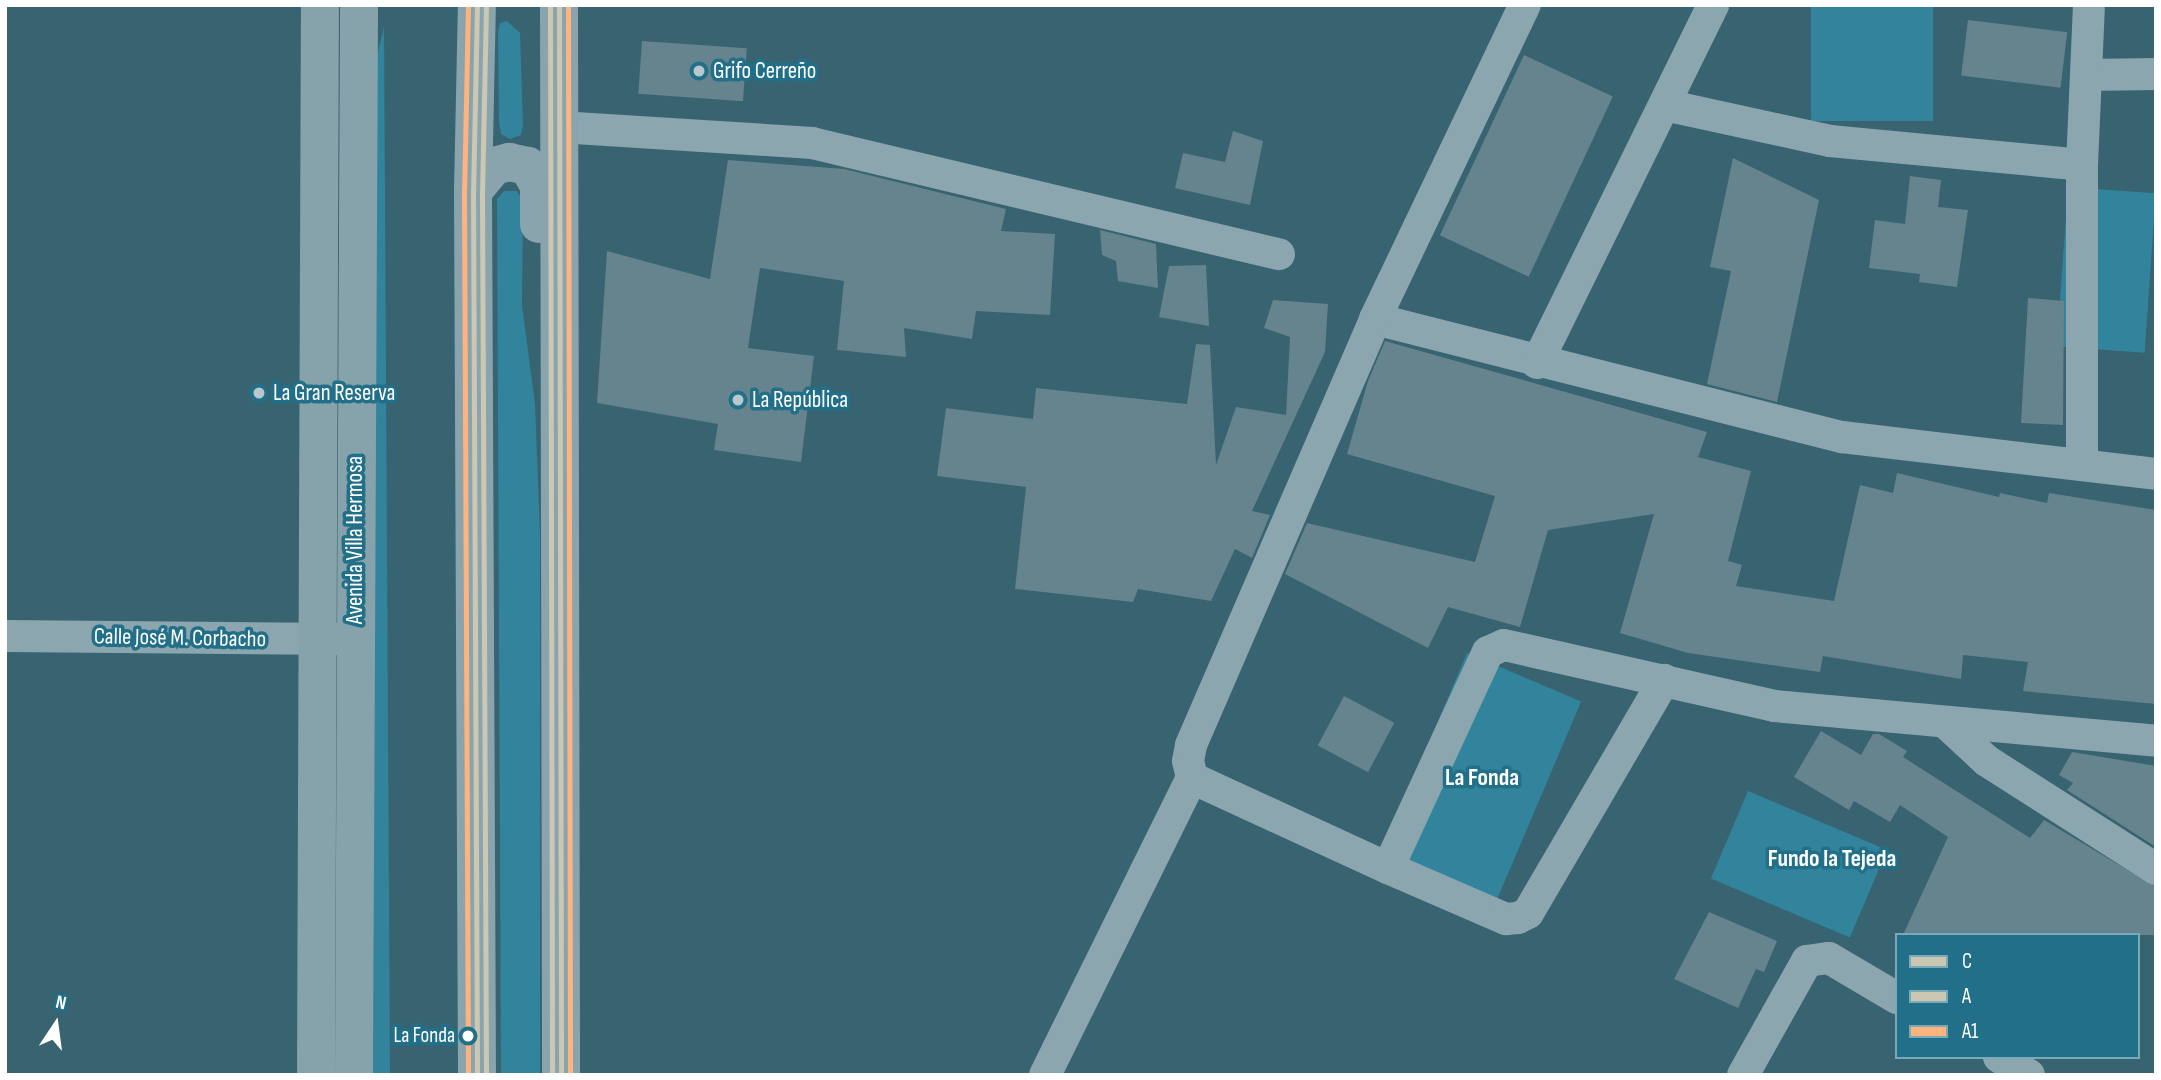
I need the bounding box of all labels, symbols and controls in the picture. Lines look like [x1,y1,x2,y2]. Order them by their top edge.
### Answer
place label: Grifo Cerreño [713,57,816,85]
marker: Grifo Cerreño [691,63,707,79]
place label: La Gran Reserva [273,379,395,407]
marker: La Gran Reserva [251,385,267,401]
place label: La República [752,386,848,414]
marker: La República [730,392,746,408]
street label: Avenida Villa Hermosa [341,456,369,624]
street label: Calle José M. Corbacho [94,623,266,653]
district label: La Fonda [1445,764,1519,792]
district label: Fundo la Tejeda [1768,845,1896,873]
legend [1895,933,2140,1059]
text: C [1962,949,1972,974]
text: A [1962,984,1971,1009]
north arrow [21,989,91,1059]
text: N [53,991,68,1015]
text: A1 [1962,1019,1978,1044]
place label: La Fonda [394,1023,455,1049]
marker: La Fonda [461,1029,475,1043]

